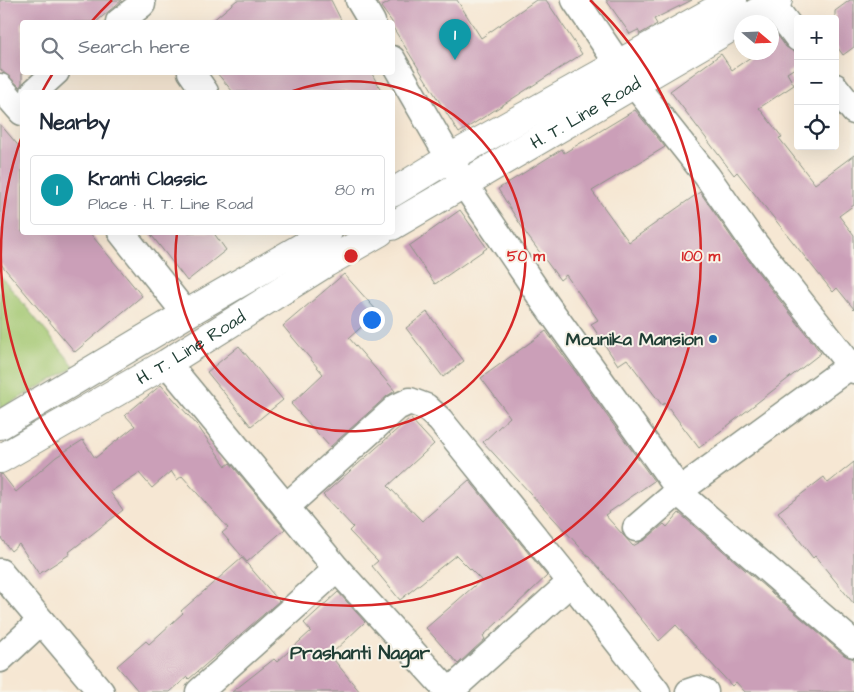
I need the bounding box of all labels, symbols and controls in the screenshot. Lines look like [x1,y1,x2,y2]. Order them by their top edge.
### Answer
north arrow [734,15,779,60]
map controls [794,15,839,150]
button: + [794,15,839,60]
pin: 1 [439,19,471,60]
search box [20,20,395,75]
icon: search [38,34,66,62]
text: Search here [78,34,190,61]
button: − [794,60,839,105]
street label: H. T. Line Road [526,71,645,155]
button: locate [794,105,839,150]
text: Nearby [40,108,110,137]
text: Kranti Classic [88,166,207,193]
text: 1 [56,179,58,201]
text: 80 m [335,179,374,201]
text: Place · H. T. Line Road [88,193,253,215]
text: 50 m [507,246,545,267]
text: 100 m [682,246,721,267]
centre of rings [342,247,360,265]
street label: H. T. Line Road [132,305,250,391]
your location [359,307,385,333]
place label: Mounika Mansion [566,327,703,352]
marker: Mounika Mansion [707,333,719,345]
district label: Prashanti Nagar [290,640,431,668]

